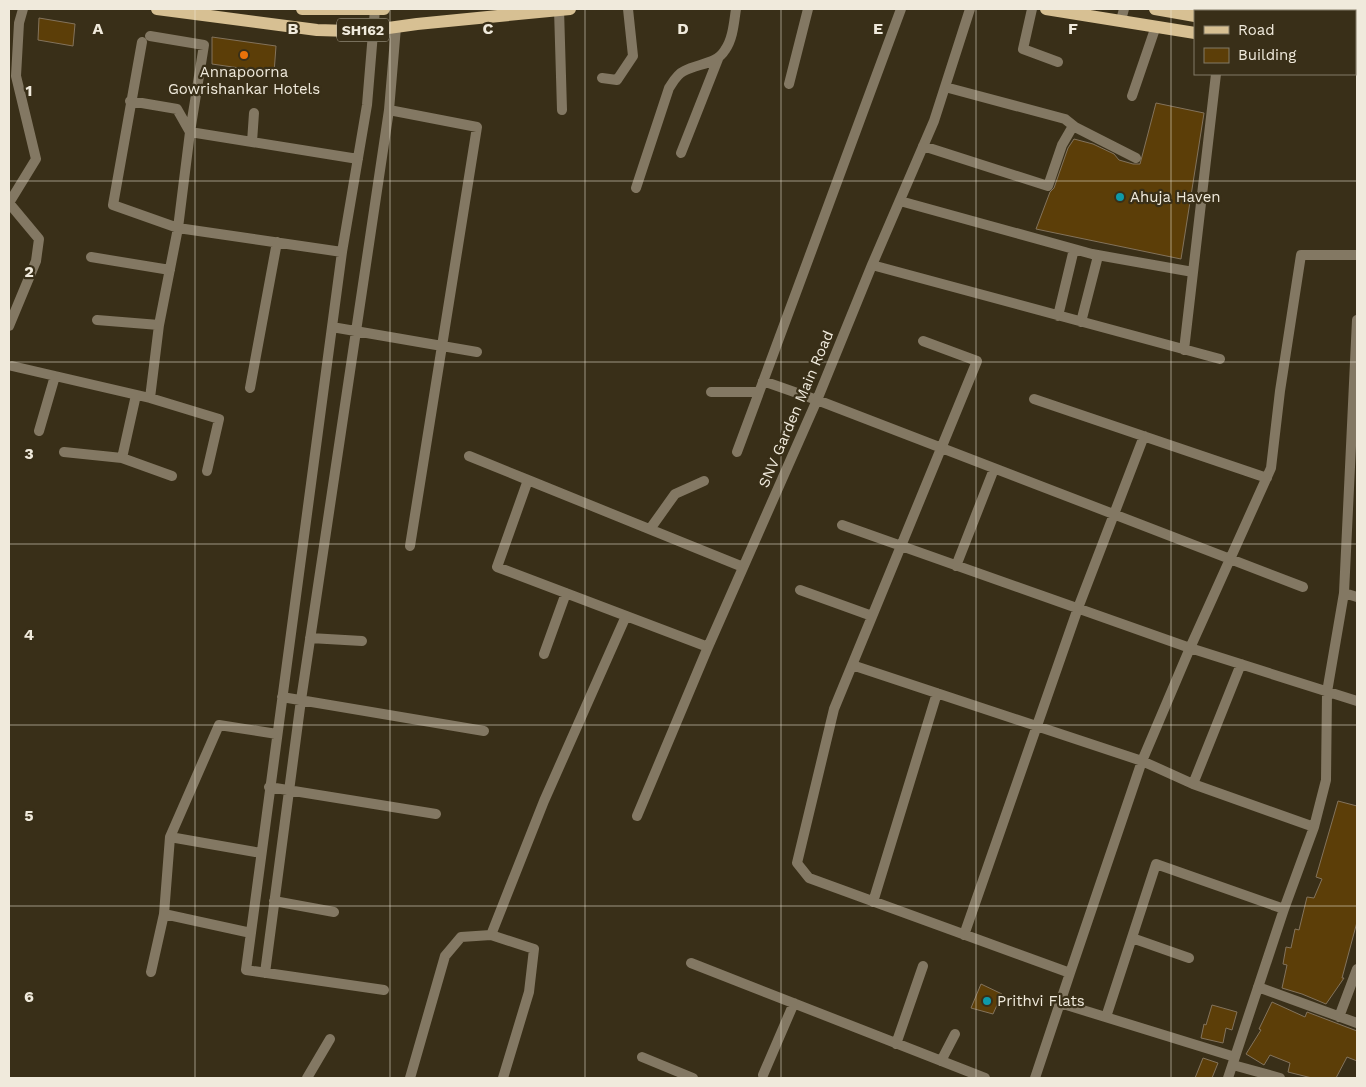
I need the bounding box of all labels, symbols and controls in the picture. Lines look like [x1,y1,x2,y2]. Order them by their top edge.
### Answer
legend [1194,10,1356,75]
road number: SH162 [337,18,389,42]
text: A [93,19,104,38]
text: B [288,19,299,38]
text: C [483,19,494,38]
text: D [677,19,689,38]
text: E [873,19,883,38]
text: F [1068,19,1078,38]
text: Road [1238,21,1275,39]
text: Building [1238,46,1296,64]
marker: Annapoorna Gowrishankar Hotels [238,49,250,61]
place label: Annapoorna Gowrishankar Hotels [168,63,320,98]
text: 1 [26,81,32,100]
place label: Ahuja Haven [1130,188,1221,206]
marker: Ahuja Haven [1114,191,1126,203]
text: 2 [24,262,34,281]
street label: SNV Garden Main Road [755,328,837,490]
text: 3 [24,444,34,463]
text: 4 [24,625,34,644]
text: 5 [24,806,34,825]
text: 6 [24,987,34,1006]
place label: Prithvi Flats [997,992,1085,1010]
marker: Prithvi Flats [981,995,993,1007]

